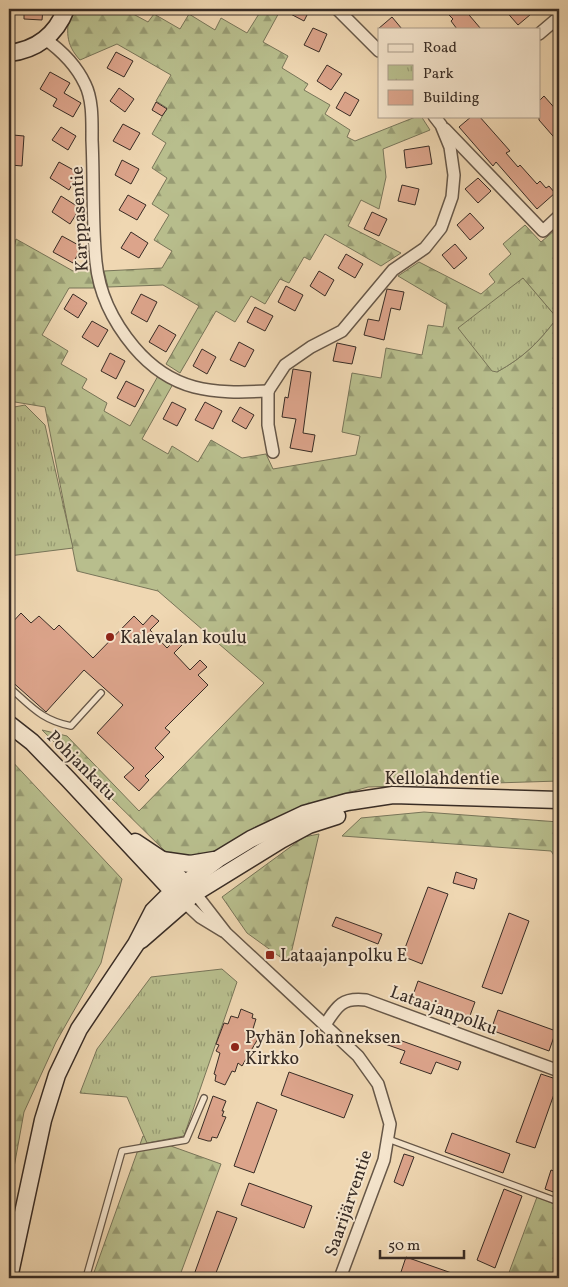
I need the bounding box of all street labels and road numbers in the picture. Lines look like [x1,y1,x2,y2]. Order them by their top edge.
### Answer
street label: Karppasentie [65,166,96,272]
street label: Pohjankatu [40,725,122,807]
street label: Kellolahdentie [385,767,499,792]
street label: Lataajanpolku [386,980,501,1042]
street label: Saarijärventie [320,1147,379,1260]

